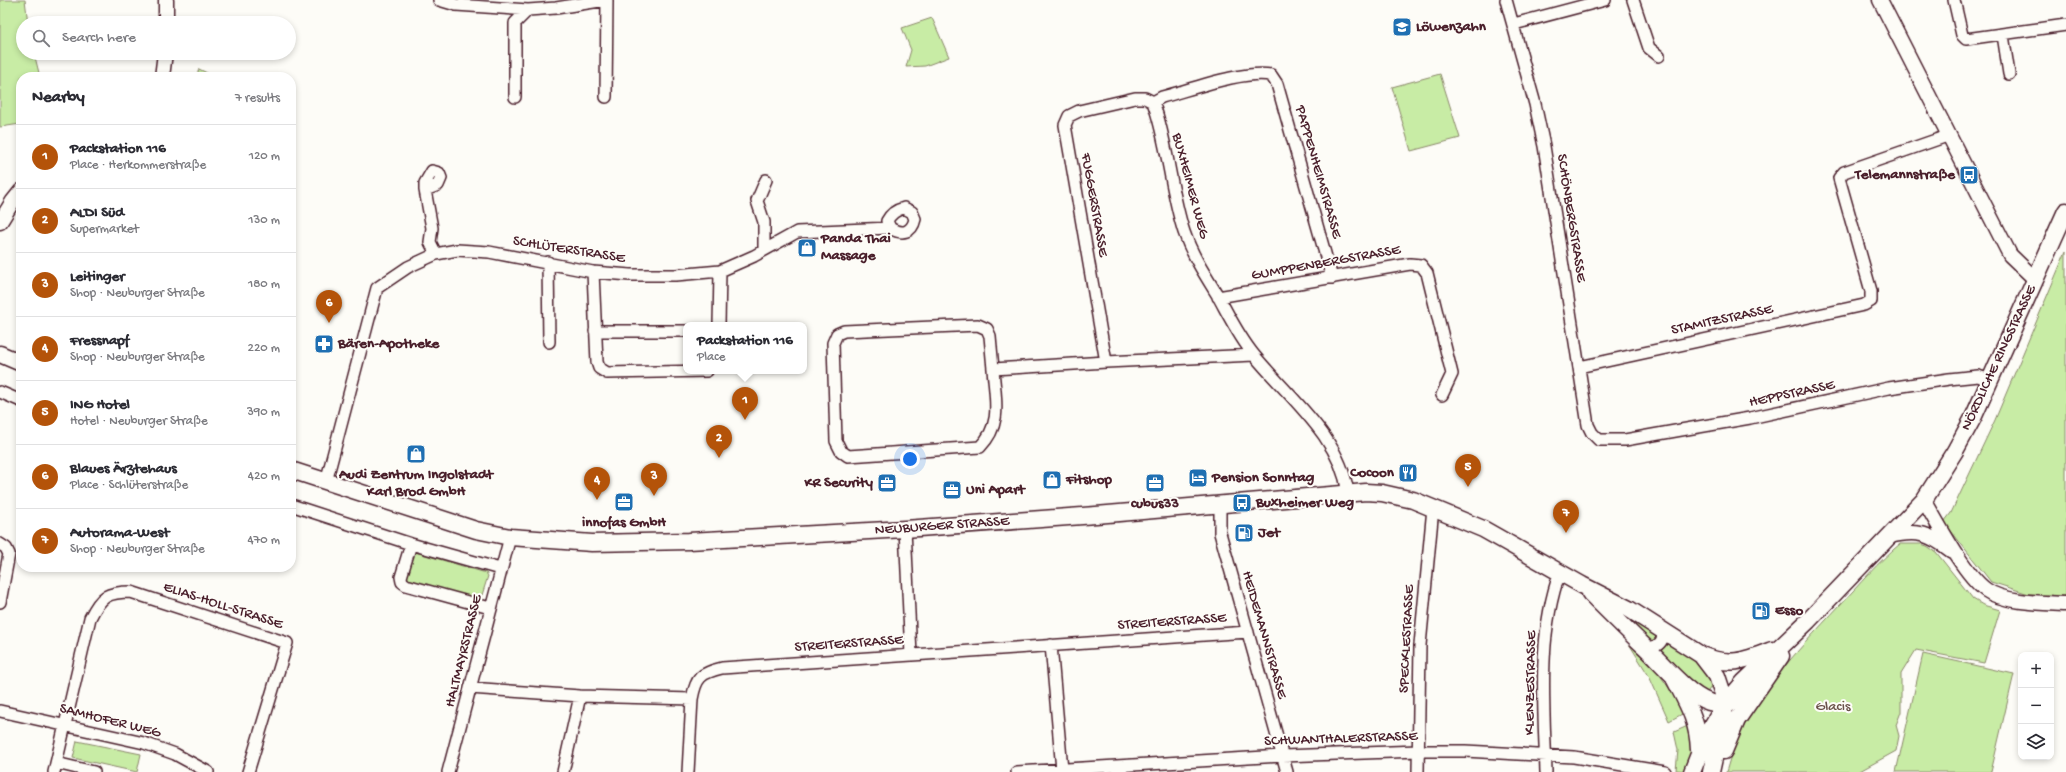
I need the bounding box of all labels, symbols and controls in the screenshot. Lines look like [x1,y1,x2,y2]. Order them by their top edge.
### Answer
search box [16,16,296,60]
school or university icon: Löwenzahn [1391,16,1413,38]
place label: Löwenzahn [1416,18,1487,36]
icon: search [30,27,52,49]
text: Search here [62,29,136,47]
text: Nearby [32,88,85,108]
text: 7 results [235,91,280,106]
street label: PAPPENHEIMSTRASSE [1290,103,1346,241]
street label: BUXHEIMER WEG [1167,130,1213,241]
text: Packstation 116 [70,140,166,158]
text: 1 [42,149,48,164]
text: 120 m [249,149,280,164]
street label: FUGGERSTRASSE [1076,151,1112,259]
street label: SCHÖNBERGSTRASSE [1552,153,1590,284]
text: Place · Herkommerstraße [70,158,206,173]
bus stop icon: Telemannstraße [1958,164,1980,186]
place label: Telemannstraße [1854,166,1956,184]
text: ALDI Süd [70,204,124,222]
text: 2 [42,213,48,228]
text: 130 m [248,213,280,228]
text: Supermarket [70,222,139,237]
place label: Panda Thai Massage [820,230,891,265]
street label: SCHLÜTERSTRASSE [512,232,627,268]
shop icon: Panda Thai Massage [796,237,818,259]
street label: GUMPPENBERGSTRASSE [1250,241,1403,285]
text: Leitinger [70,268,125,286]
text: 3 [42,277,48,292]
text: 180 m [248,277,280,292]
street label: NÖRDLICHE RINGSTRASSE [1957,282,2041,434]
text: Shop · Neuburger Straße [70,286,205,301]
pin: 6 [316,290,342,323]
street label: STAMITZSTRASSE [1669,300,1775,340]
popup [683,322,807,374]
text: Fressnapf [70,332,129,350]
text: Packstation 116 [697,332,793,350]
pharmacy icon: Bären-Apotheke [313,333,335,355]
place label: Bären-Apotheke [337,335,441,353]
text: 4 [42,341,48,356]
text: 220 m [248,341,280,356]
text: Shop · Neuburger Straße [70,350,205,365]
text: Place [697,350,725,365]
street label: HEPPSTRASSE [1747,376,1837,412]
pin: 1 [732,387,758,420]
text: ING Hotel [70,396,130,414]
text: 5 [42,405,48,420]
text: 390 m [247,405,280,420]
text: Hotel · Neuburger Straße [70,414,208,429]
pin: 2 [706,425,732,458]
shop icon: Audi Zentrum Ingolstadt Karl Brod GmbH [405,443,427,465]
your location [900,449,920,469]
pin: 5 [1455,454,1481,487]
text: Blaues Ärztehaus [70,460,177,478]
restaurant icon: Cocoon [1397,462,1419,484]
pin: 3 [641,463,667,496]
place label: Cocoon [1349,464,1395,482]
place label: Audi Zentrum Ingolstadt Karl Brod GmbH [338,466,495,501]
pin: 4 [584,467,610,500]
hotel icon: Pension Sonntag [1187,467,1209,489]
text: 6 [42,469,48,484]
text: 420 m [248,469,280,484]
shop icon: Fitshop [1041,469,1063,491]
place label: Pension Sonntag [1211,469,1315,487]
place label: Fitshop [1065,471,1112,489]
office icon: KR Security [876,472,898,494]
office icon: cubus33 [1144,472,1166,494]
place label: KR Security [803,474,874,492]
text: Place · Schlüterstraße [70,478,188,493]
office icon: Uni Apart [941,479,963,501]
place label: Uni Apart [966,481,1026,499]
office icon: innofas GmbH [613,491,635,513]
bus stop icon: Buxheimer Weg [1231,492,1253,514]
place label: Buxheimer Weg [1255,494,1354,512]
place label: cubus33 [1131,495,1179,513]
pin: 7 [1553,500,1579,533]
street label: NEUBURGER STRASSE [874,512,1011,540]
place label: innofas GmbH [582,514,666,532]
fuel station icon: Jet [1233,522,1255,544]
text: Autorama-West [70,524,169,542]
place label: Jet [1257,524,1282,542]
text: 7 [42,533,48,548]
text: 470 m [247,533,280,548]
text: Shop · Neuburger Straße [70,542,205,557]
street label: HEIDEMANNSTRASSE [1237,569,1291,702]
street label: ELIAS-HOLL-STRASSE [161,578,286,634]
street label: SPECKLESTRASSE [1395,584,1419,694]
street label: HALTMAYRSTRASSE [441,592,487,709]
fuel station icon: Esso [1750,600,1772,622]
place label: Esso [1775,602,1803,620]
street label: STREITERSTRASSE [1117,609,1228,635]
street label: KLENZESTRASSE [1521,630,1541,735]
street label: STREITERSTRASSE [794,631,905,657]
map controls [2018,652,2054,760]
button: + [2018,652,2054,688]
button: − [2018,688,2054,724]
park label: Glacis [1816,698,1851,716]
street label: SAMHOFER WEG [57,700,163,742]
button: layers [2018,724,2054,760]
street label: SCHWANTHALERSTRASSE [1264,727,1419,751]

